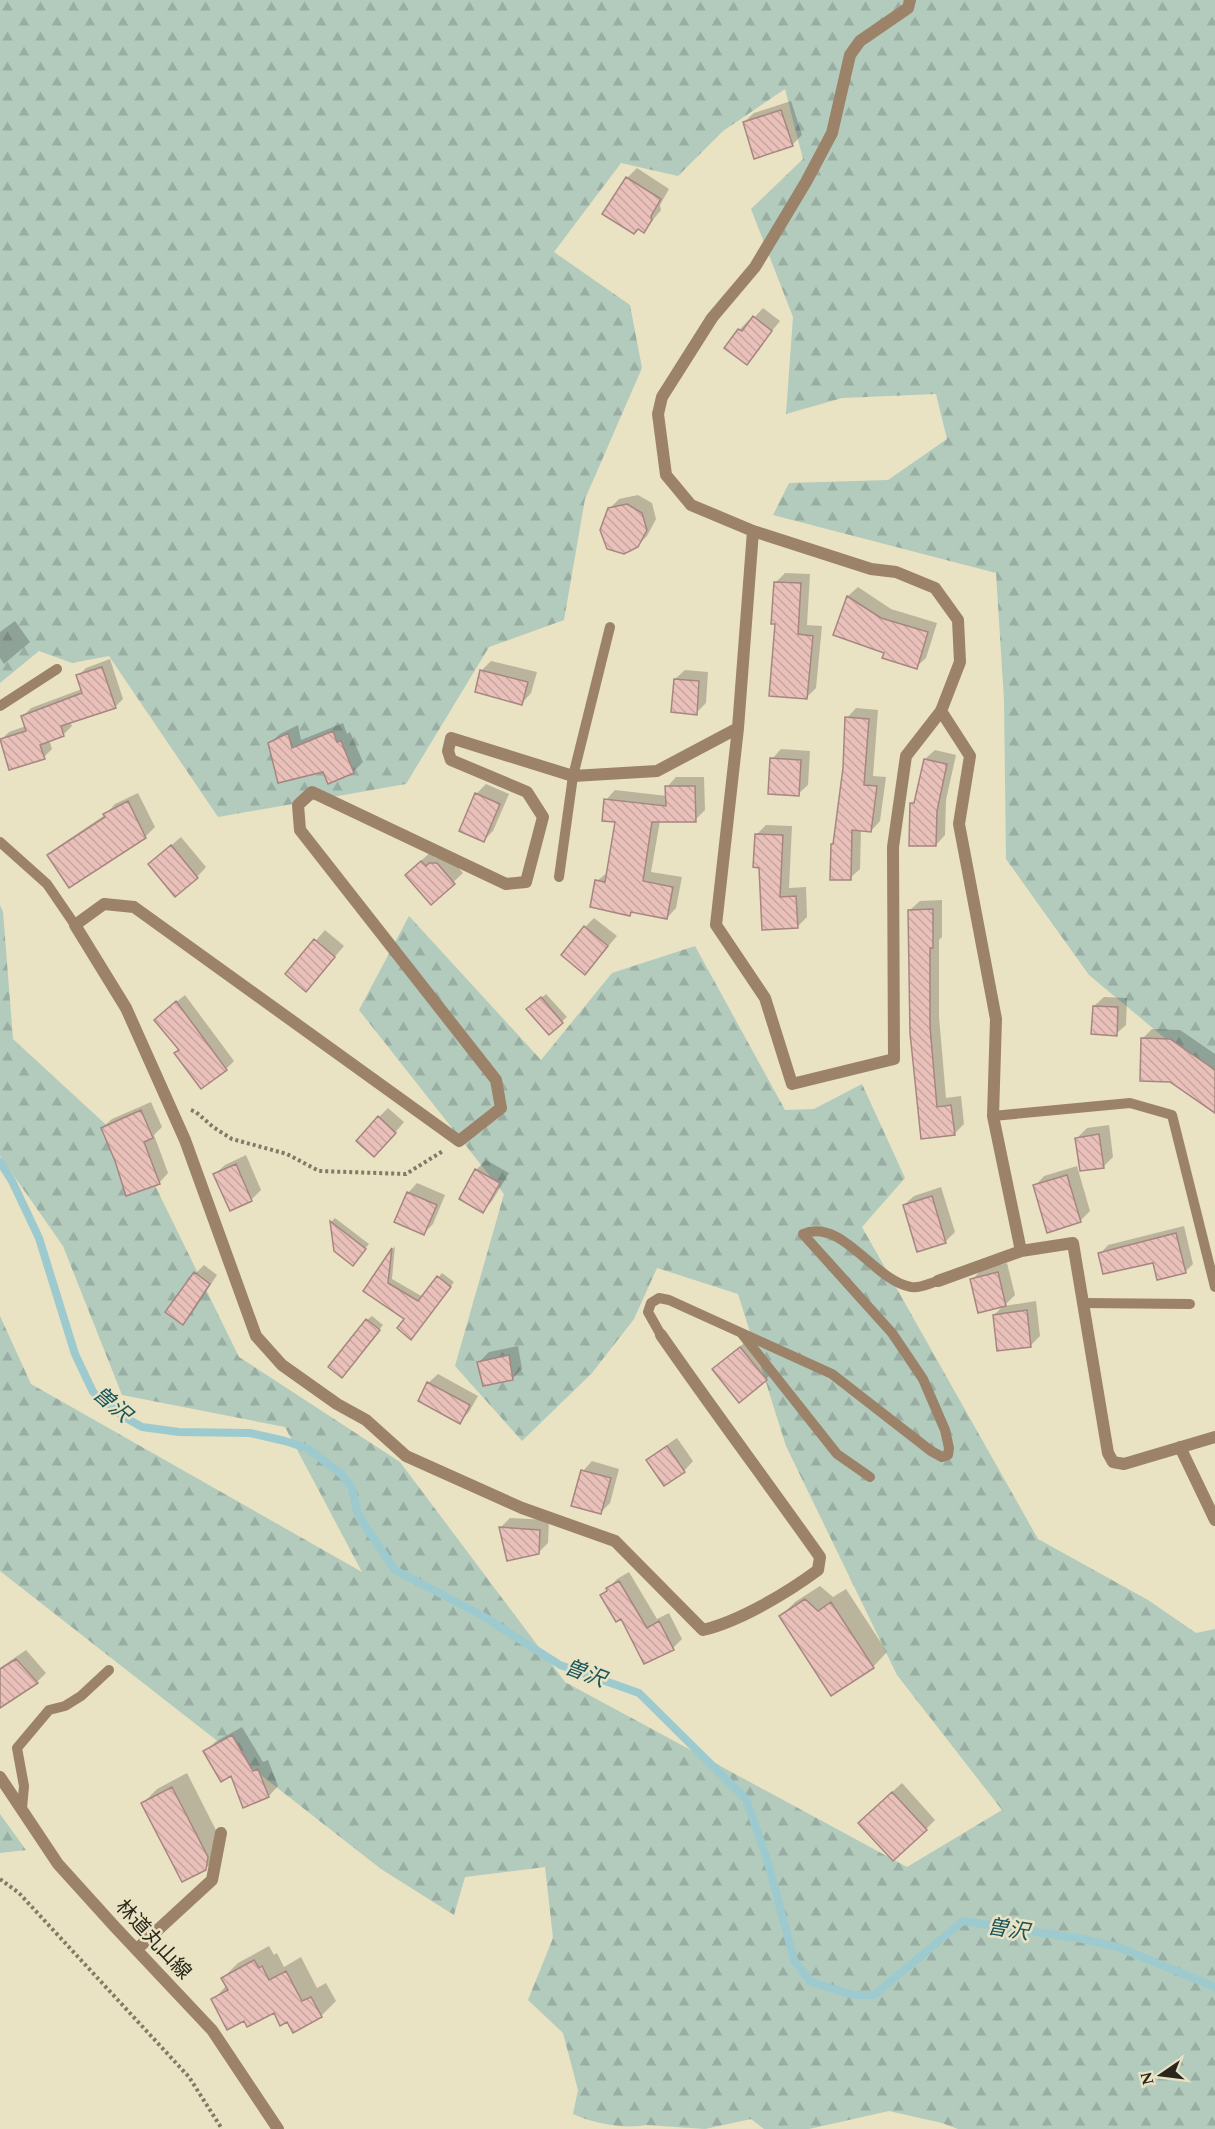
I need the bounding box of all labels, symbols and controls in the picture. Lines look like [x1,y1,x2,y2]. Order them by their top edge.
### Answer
water label: 曽沢 [85,1379,140,1433]
water label: 曽沢 [559,1651,613,1697]
street label: 林道丸山線 [108,1893,198,1986]
water label: 曽沢 [985,1911,1034,1950]
north arrow [1131,2045,1191,2105]
text: N [1134,2069,1161,2088]

